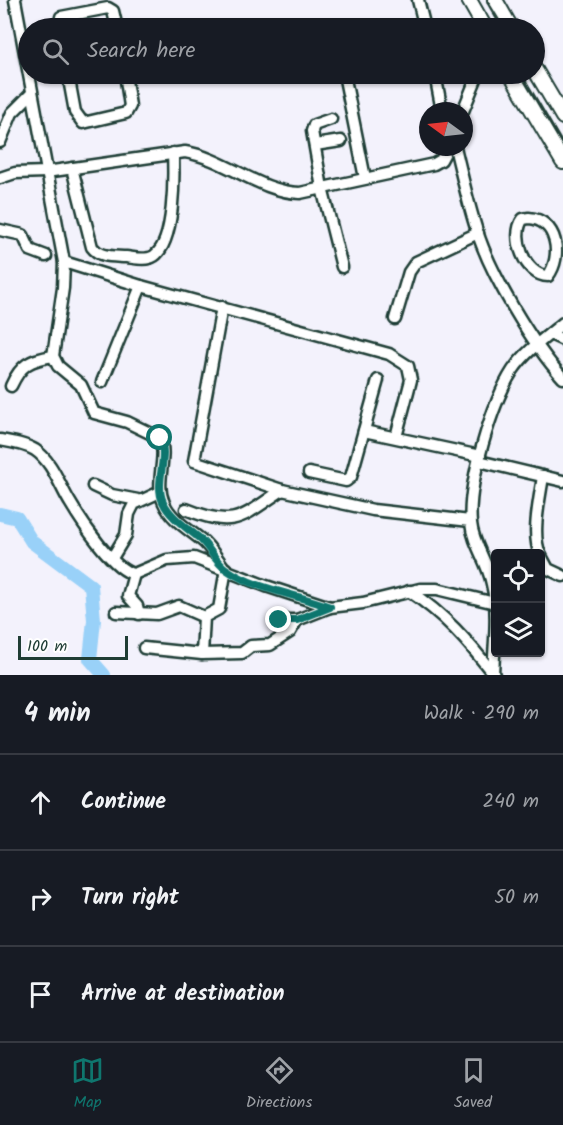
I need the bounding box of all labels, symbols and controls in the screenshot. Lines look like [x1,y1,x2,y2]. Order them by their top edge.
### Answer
search box [18,18,545,84]
text: Search here [87,34,195,69]
icon: search [39,35,72,68]
north arrow [419,102,473,156]
route start [146,424,172,450]
map controls [491,549,545,657]
button: locate [491,549,545,603]
button: layers [491,603,545,657]
route end [265,606,291,632]
scale bar [18,633,128,660]
text: 100 m [27,634,67,659]
text: 4 min [24,693,91,735]
text: Walk · 290 m [424,698,539,730]
text: Continue [81,785,166,820]
icon: ahead [24,786,57,819]
text: 240 m [482,786,539,818]
text: Turn right [81,881,179,916]
icon: right [24,882,57,915]
text: 50 m [494,882,539,914]
text: Arrive at destination [81,977,284,1012]
icon: arrive [24,978,57,1011]
tab: Map [71,1054,104,1115]
tab: Directions [246,1054,312,1115]
tab: Saved [454,1054,492,1115]

